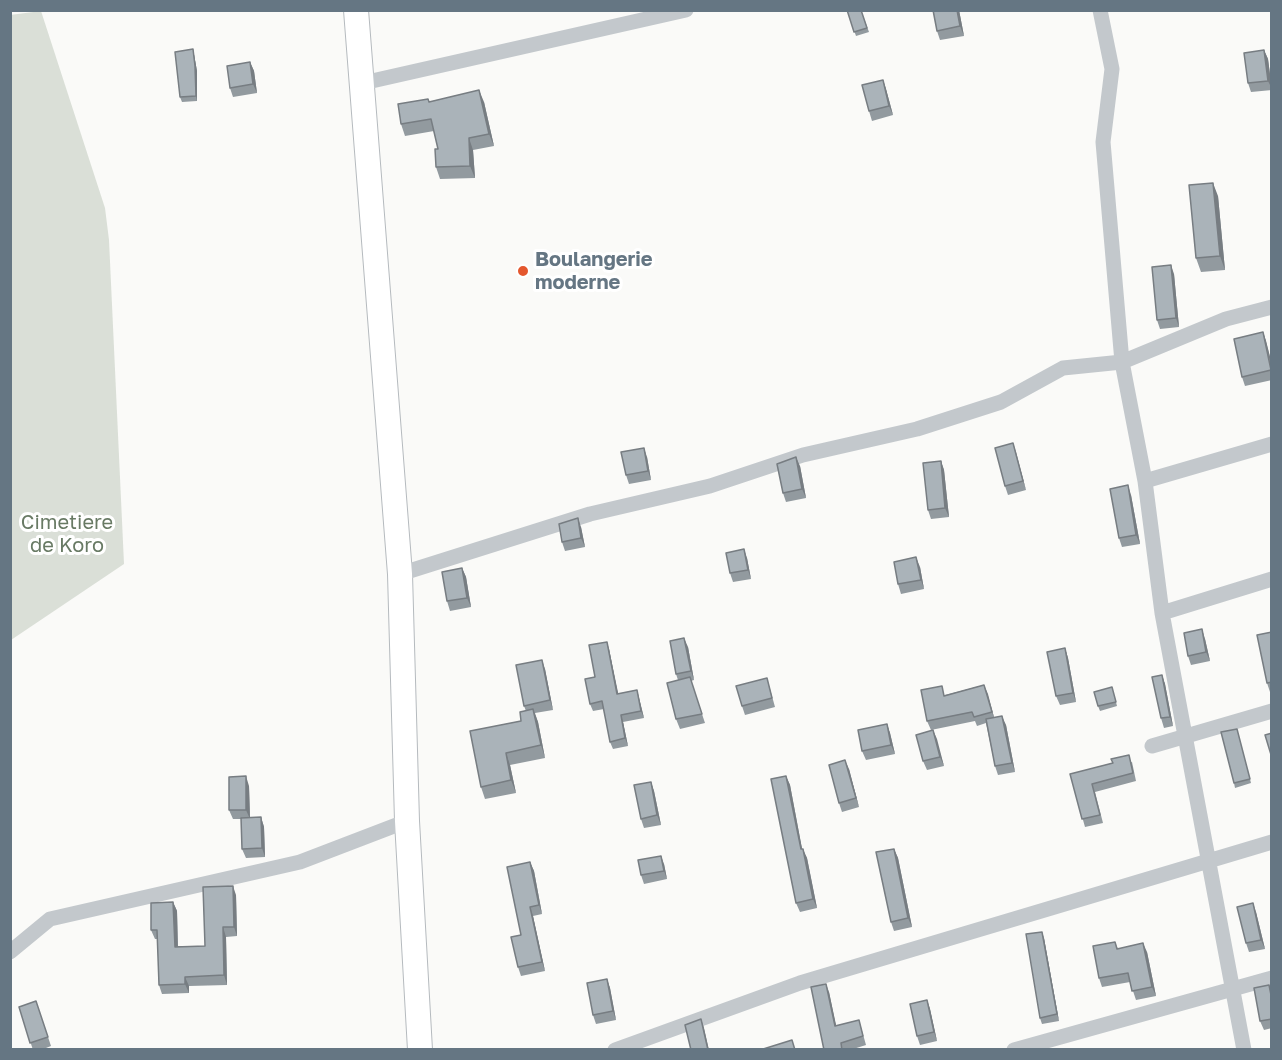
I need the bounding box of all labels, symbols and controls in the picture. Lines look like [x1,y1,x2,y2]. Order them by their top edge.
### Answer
place label: Boulangerie moderne [535,248,653,295]
marker: Boulangerie moderne [516,264,530,278]
park label: Cimetiere de Koro [21,511,113,558]

